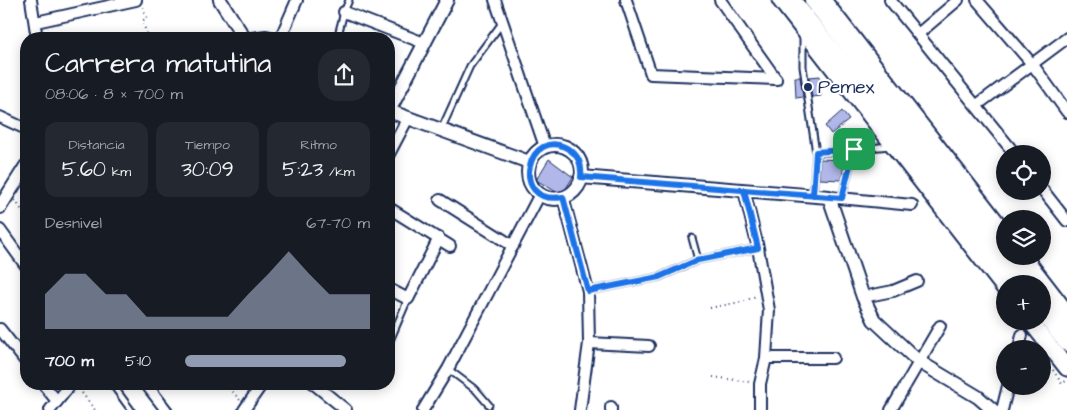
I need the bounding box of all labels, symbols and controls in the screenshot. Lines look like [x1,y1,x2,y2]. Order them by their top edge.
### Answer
text: Carrera matutina [45,44,271,83]
button: share [318,49,370,101]
place label: Pemex [818,74,874,101]
marker: Pemex [802,81,814,93]
text: 08:06 · 8 × 700 m [45,83,183,105]
pin [833,128,875,170]
text: Distancia [68,135,125,155]
text: Tiempo [185,135,230,155]
text: Ritmo [300,135,337,155]
icon: arrive [840,135,868,163]
map controls [996,145,1051,395]
button: locate [996,145,1051,200]
text: 5.60 [62,155,106,184]
text: 30:09 [181,155,234,184]
text: 5:23 [282,155,323,184]
text: km [106,162,131,182]
text: /km [323,162,355,182]
button: layers [996,210,1051,265]
text: Desnivel [45,212,102,234]
text: 67–70 m [306,212,370,234]
button: + [996,275,1051,330]
button: − [996,340,1051,395]
text: 700 m [45,350,94,372]
text: 5:10 [125,350,151,372]

